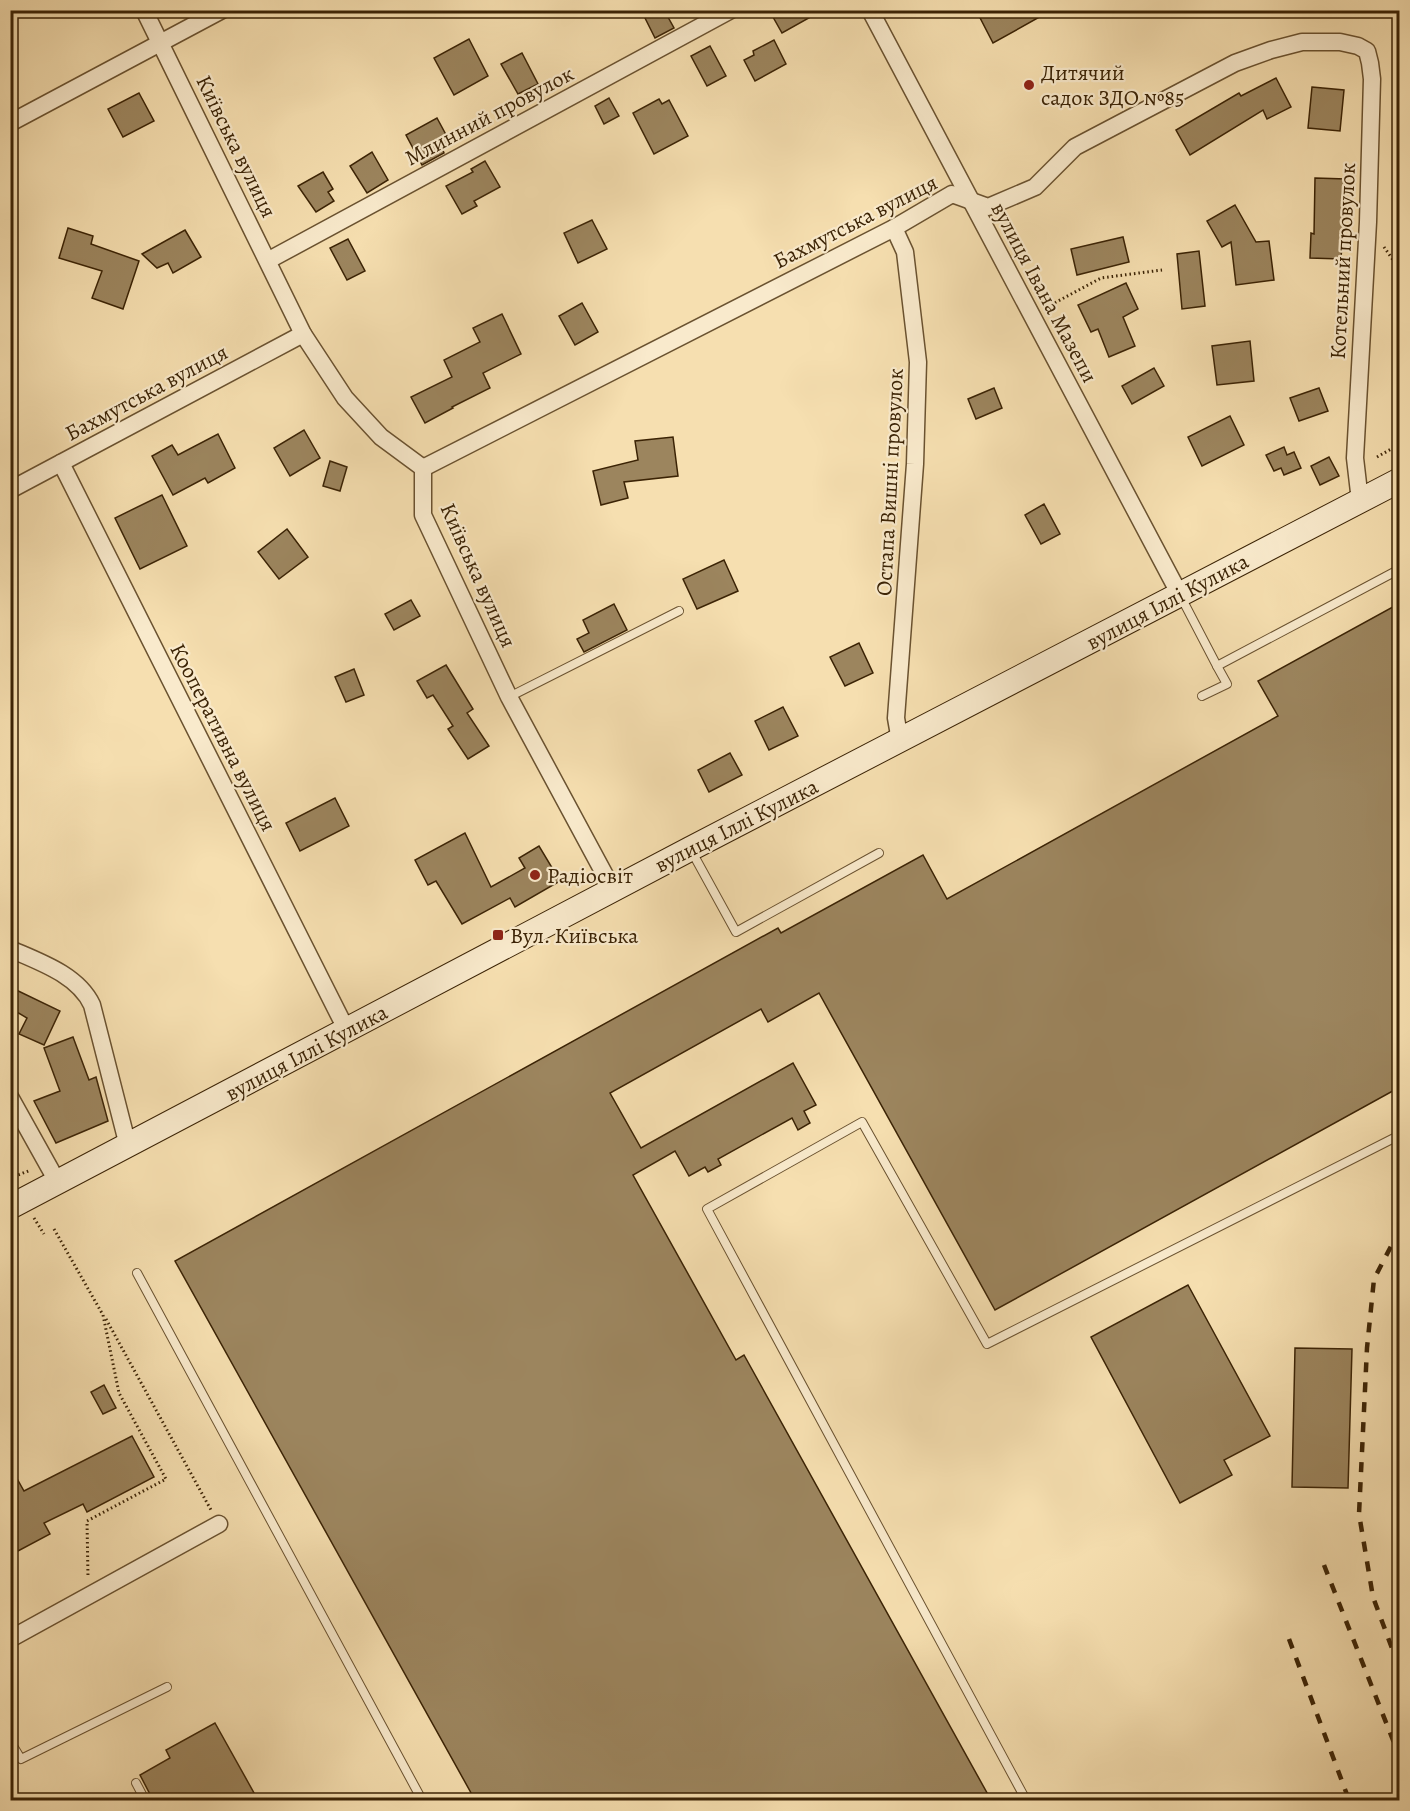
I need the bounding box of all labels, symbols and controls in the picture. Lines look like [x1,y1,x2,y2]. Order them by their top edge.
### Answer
place label: Дитячий садок ЗДО №85 [1041,58,1185,113]
street label: Млинний провулок [400,59,579,173]
street label: Київська вулиця [189,70,284,223]
marker: Дитячий садок ЗДО №85 [1022,78,1036,92]
street label: Котельний провулок [1323,162,1363,360]
street label: Бахмутська вулиця [768,168,943,276]
street label: вулиця Івана Мазепи [984,197,1104,388]
street label: Бахмутська вулиця [60,337,233,448]
street label: Остапа Вишні провулок [869,367,911,597]
street label: Київська вулиця [433,498,523,652]
street label: вулиця Іллі Кулика [1081,546,1255,657]
street label: Кооперативна вулиця [163,638,284,837]
street label: вулиця Іллі Кулика [649,771,824,880]
place label: Радіосвіт [547,861,633,891]
marker: Радіосвіт [528,868,542,882]
place label: Вул. Київська [510,921,639,951]
marker: Вул. Київська [491,928,505,942]
street label: вулиця Іллі Кулика [220,997,394,1108]

